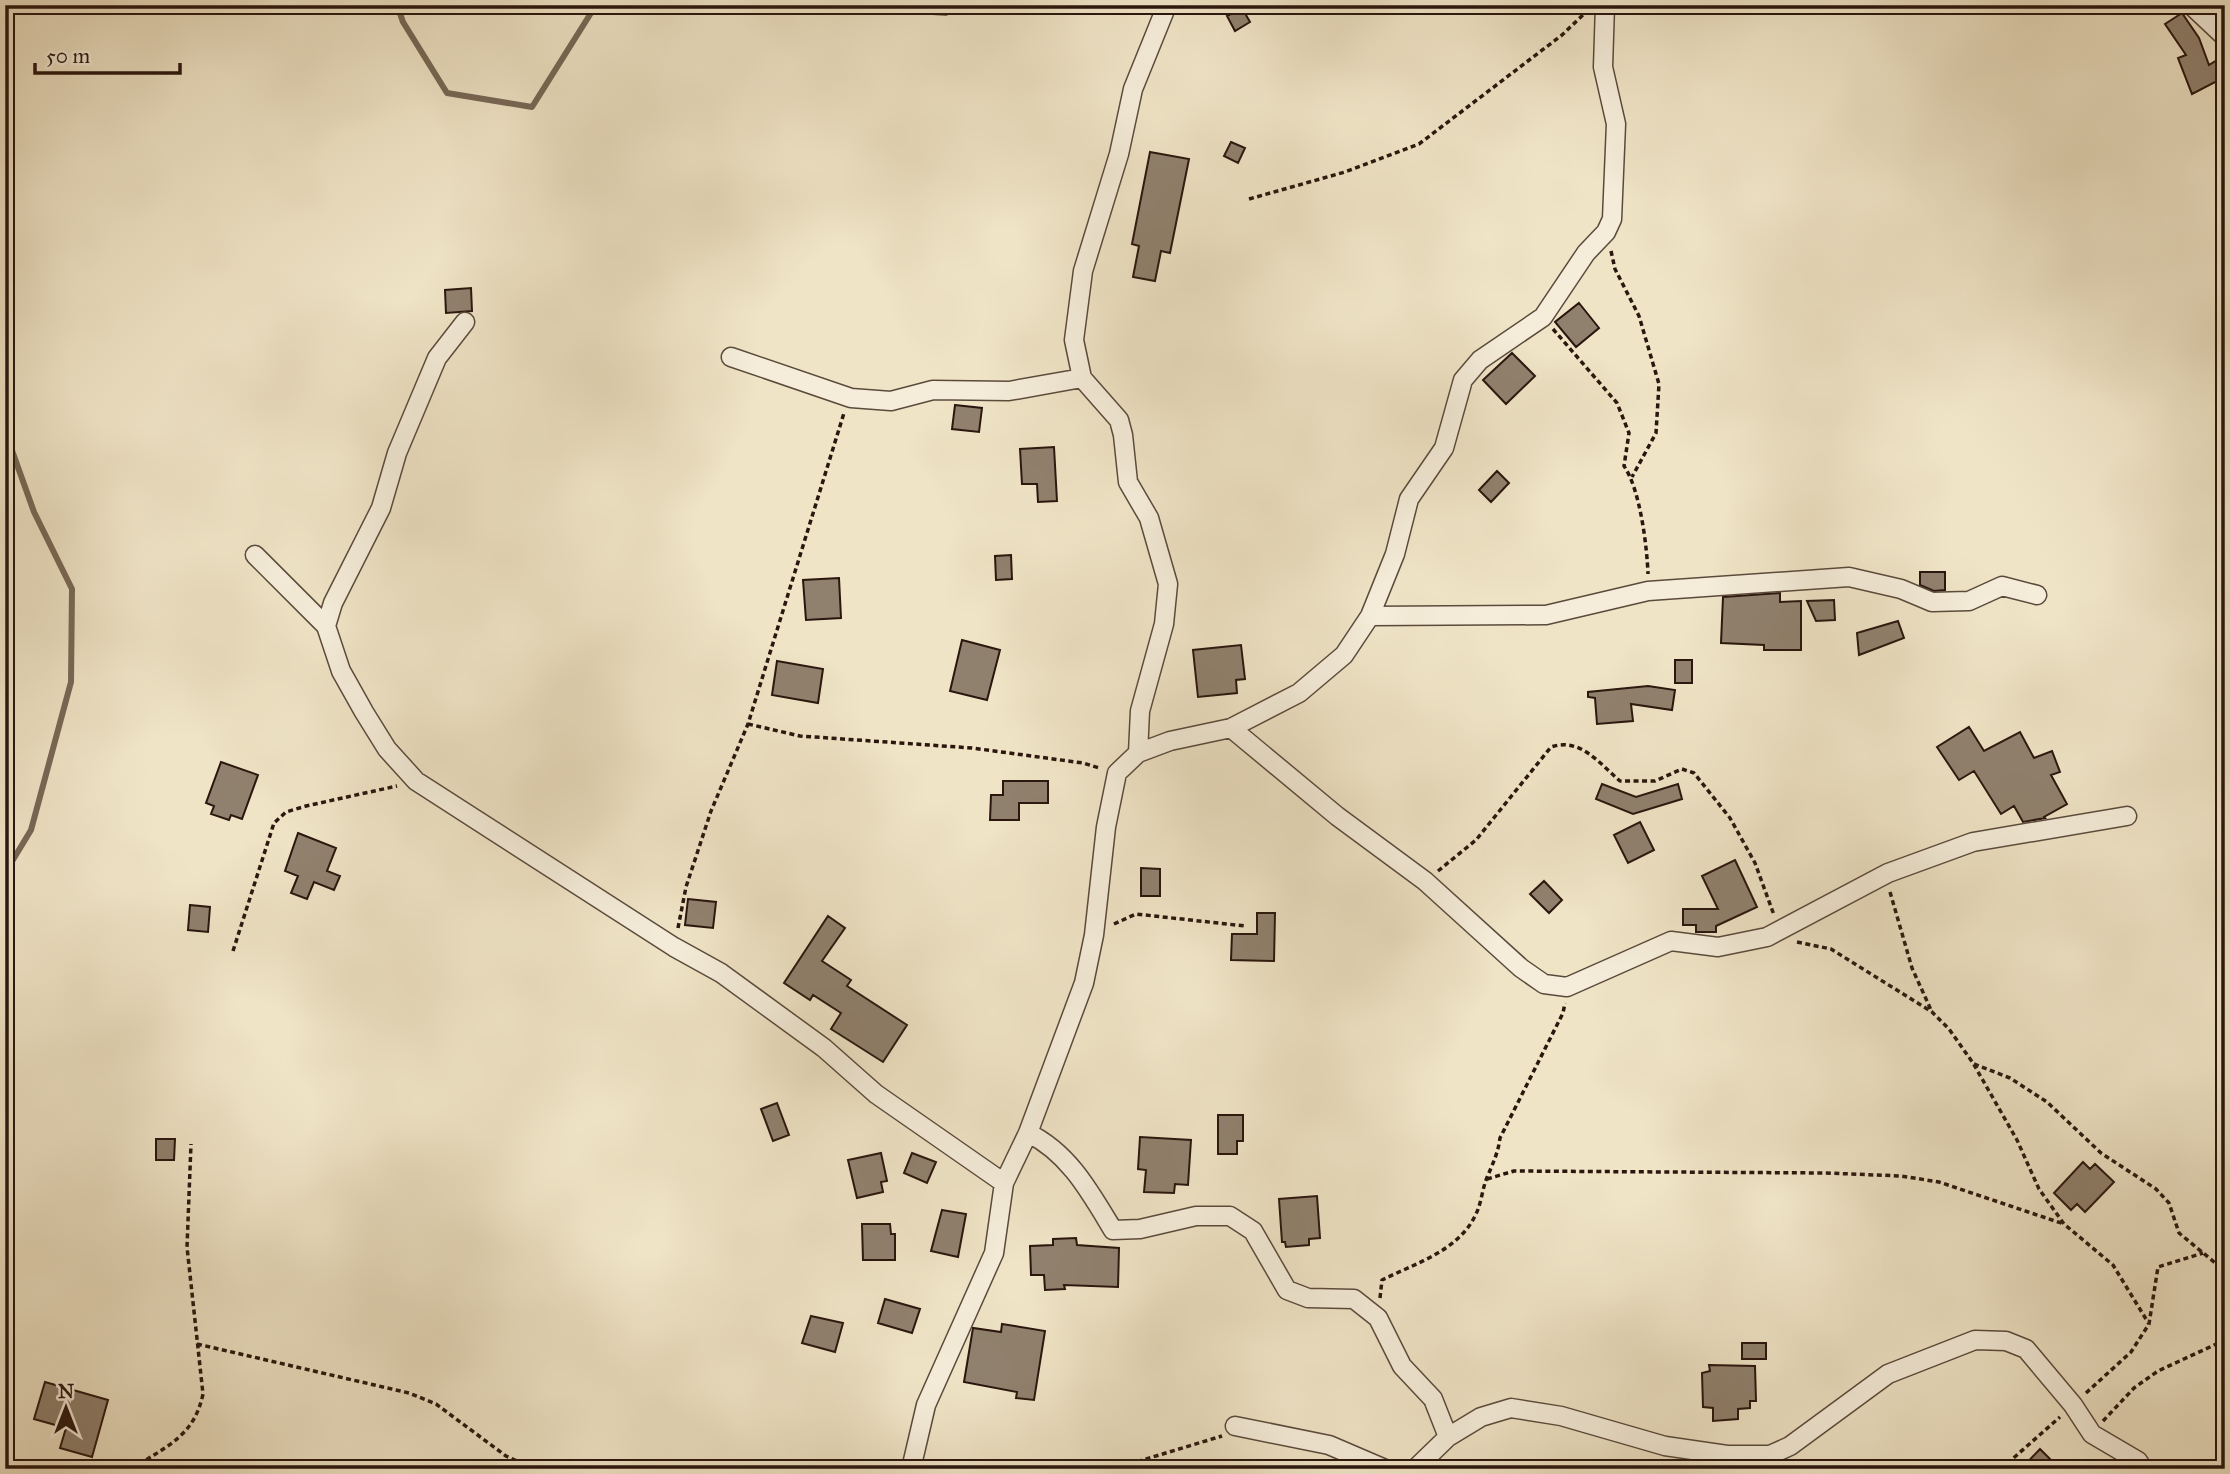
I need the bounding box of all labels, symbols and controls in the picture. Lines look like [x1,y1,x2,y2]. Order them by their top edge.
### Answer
scale bar [35,32,180,76]
text: 50 m [46,43,91,69]
north arrow [32,1372,102,1442]
text: N [58,1380,74,1403]

